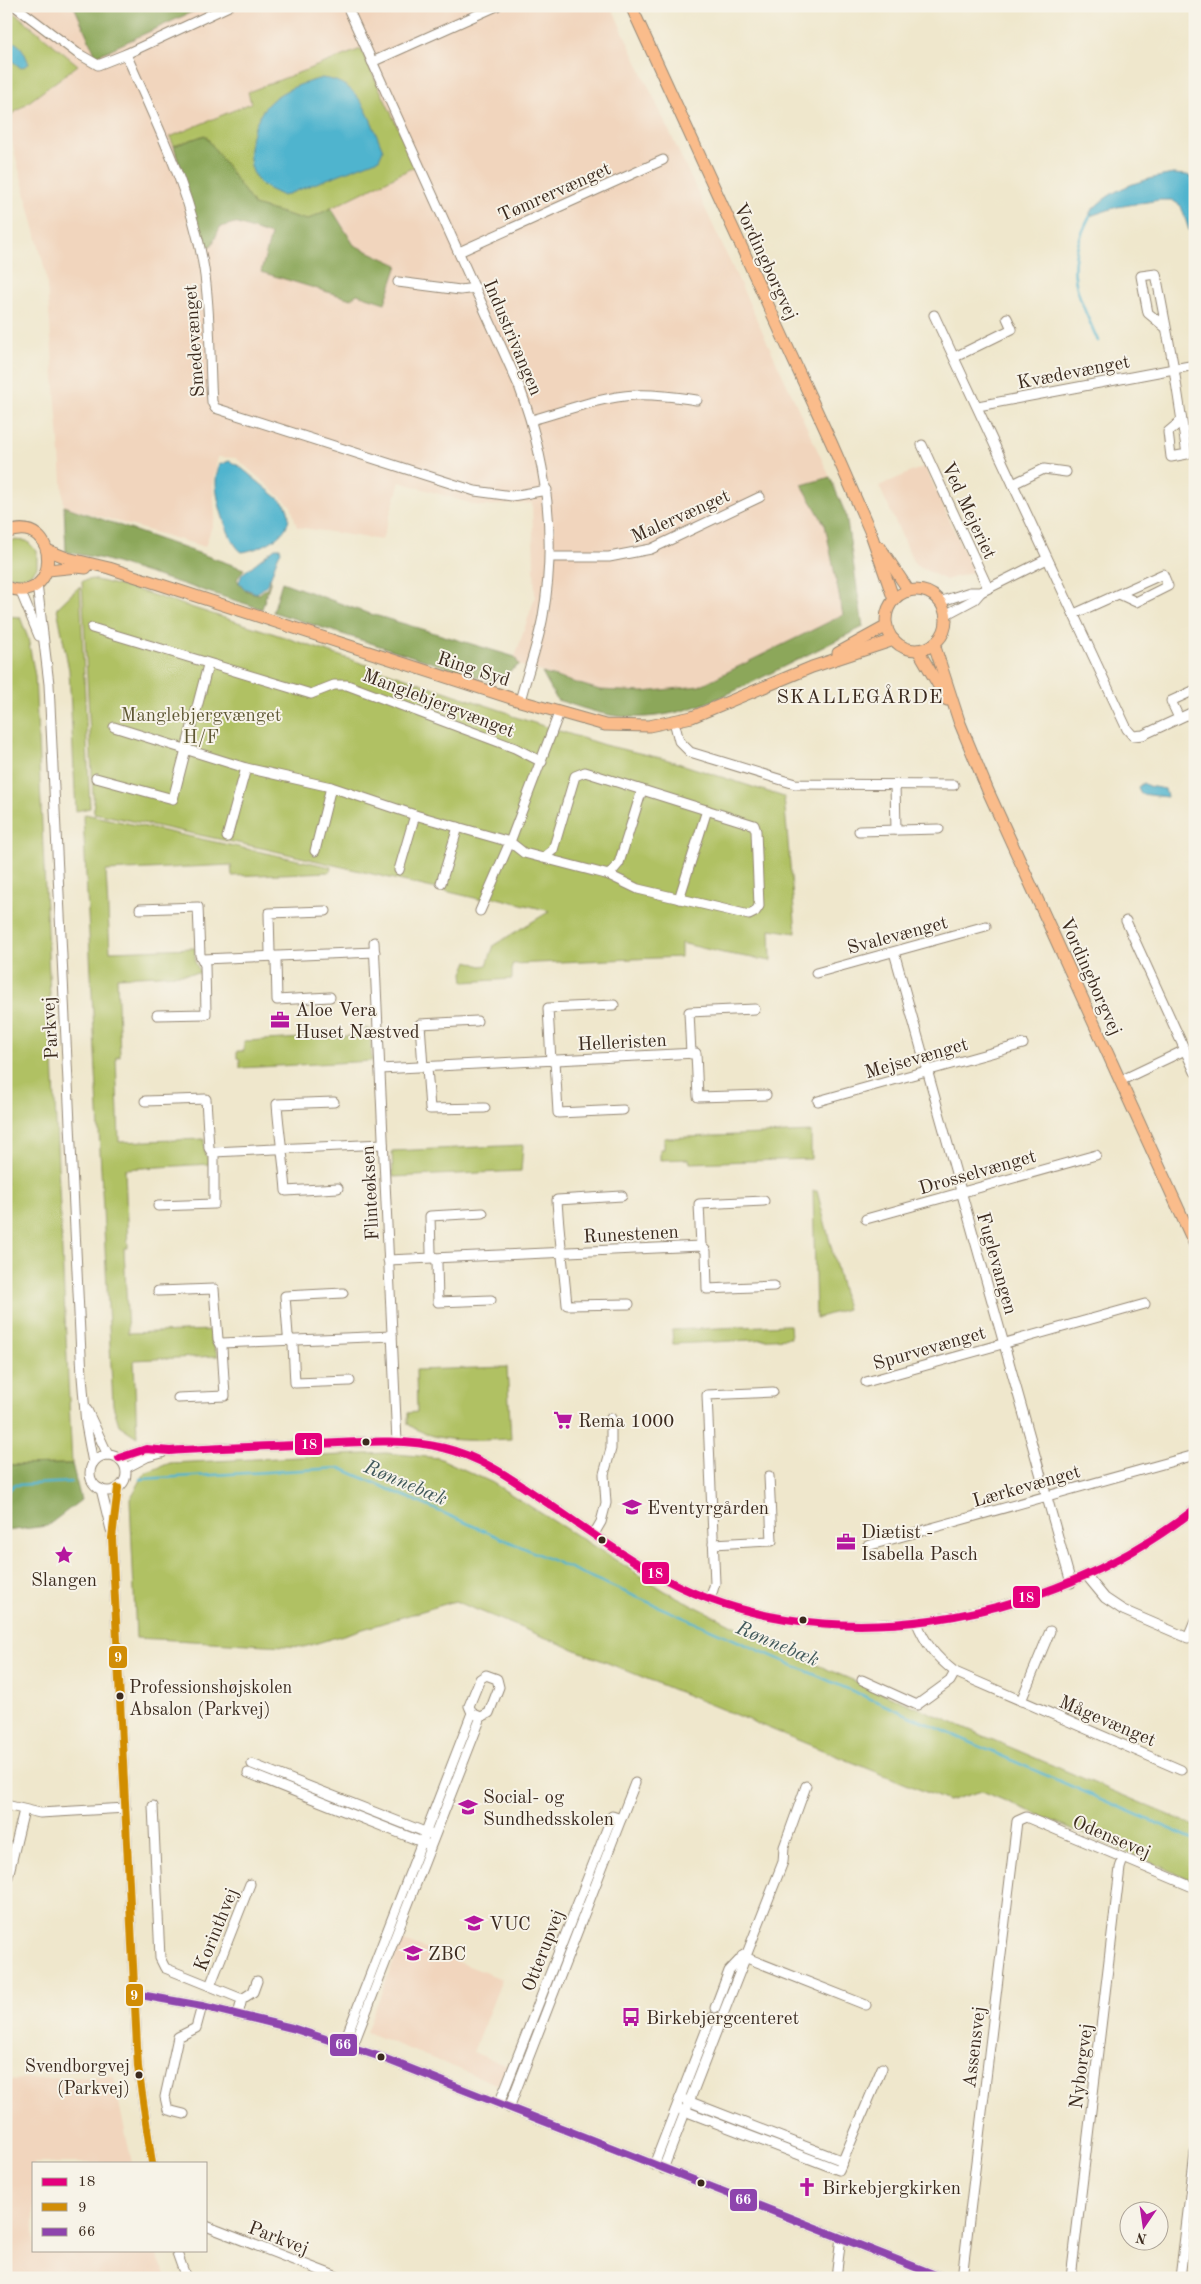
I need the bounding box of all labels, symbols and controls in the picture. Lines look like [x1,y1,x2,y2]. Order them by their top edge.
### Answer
street label: Tømrervænget [496,160,614,227]
street label: Vordingborgvej [729,201,800,324]
street label: Industrivangen [479,277,545,399]
street label: Smedevænget [182,284,209,398]
street label: Kvædevænget [1015,353,1131,394]
street label: Ved Mejeriet [937,460,998,562]
street label: Malervænget [629,487,733,547]
street label: Ring Syd [434,650,512,691]
street label: Manglebjergvænget [360,667,517,742]
district label: SKALLEGÅRDE [776,684,944,708]
park label: Manglebjergvænget H/F [121,707,281,748]
street label: Svalevænget [845,914,950,959]
street label: Vordingborgvej [1055,915,1124,1039]
street label: Parkvej [40,996,63,1060]
place label: Aloe Vera Huset Næstved [295,1002,420,1043]
office icon: Aloe Vera Huset Næstved [269,1009,291,1031]
street label: Helleristen [577,1032,667,1055]
street label: Mejsevænget [863,1036,970,1083]
street label: Flinteøksen [360,1145,383,1241]
street label: Drosselvænget [917,1148,1039,1199]
street label: Fuglevangen [972,1210,1019,1317]
street label: Runestenen [583,1224,679,1247]
street label: Spurvevænget [871,1324,988,1375]
supermarket icon: Rema 1000 [552,1409,574,1431]
place label: Rema 1000 [578,1413,674,1432]
line badge: 18 [294,1432,323,1456]
unlabelled marker [361,1437,371,1447]
text: 18 [301,1438,317,1452]
water label: Rønnebæk [360,1457,450,1510]
street label: Lærkevænget [971,1463,1083,1512]
school or university icon: Eventyrgården [621,1496,643,1518]
place label: Eventyrgården [647,1500,769,1519]
place label: Diætist - Isabella Pasch [861,1524,978,1565]
office icon: Diætist - Isabella Pasch [835,1531,857,1553]
unlabelled marker [597,1535,607,1545]
place icon: Slangen [53,1544,75,1566]
line badge: 18 [641,1561,670,1585]
text: 18 [647,1567,663,1581]
place label: Slangen [31,1572,97,1591]
line badge: 18 [1012,1585,1041,1609]
text: 18 [1018,1591,1034,1605]
unlabelled marker [798,1615,808,1625]
water label: Rønnebæk [732,1618,822,1671]
line badge: 9 [108,1645,128,1669]
text: 9 [114,1651,122,1665]
place label: Professionshøjskolen Absalon (Parkvej) [129,1679,292,1719]
marker: Professionshøjskolen Absalon (Parkvej) [115,1691,125,1701]
street label: Mågevænget [1056,1693,1158,1751]
place label: Social- og Sundhedsskolen [483,1789,614,1830]
school or university icon: Social- og Sundhedsskolen [457,1796,479,1818]
street label: Odensevej [1069,1813,1153,1863]
street label: Korinthvej [192,1886,243,1974]
street label: Otterupvej [520,1907,569,1995]
school or university icon: VUC [463,1912,485,1934]
place label: VUC [489,1916,531,1935]
school or university icon: ZBC [402,1942,424,1964]
place label: ZBC [428,1946,466,1965]
line badge: 9 [125,1983,144,2007]
text: 9 [130,1989,138,2003]
street label: Assensvej [961,2005,990,2089]
bus stop icon: Birkebjergcenteret [620,2006,642,2028]
place label: Birkebjergcenteret [646,2010,799,2029]
street label: Nyborgvej [1068,2023,1097,2110]
line badge: 66 [329,2033,358,2057]
text: 66 [335,2038,351,2052]
unlabelled marker [376,2052,386,2062]
place label: Svendborgvej (Parkvej) [25,2058,130,2098]
marker: Svendborgvej (Parkvej) [134,2070,144,2080]
legend [32,2162,208,2252]
text: 18 [78,2175,95,2190]
church icon: Birkebjergkirken [796,2176,818,2198]
unlabelled marker [696,2178,706,2188]
place label: Birkebjergkirken [822,2180,961,2199]
line badge: 66 [729,2188,758,2212]
text: 66 [735,2193,751,2207]
text: 9 [78,2201,87,2216]
north arrow [1118,2202,1168,2252]
street label: Parkvej [245,2219,311,2260]
text: 66 [78,2225,95,2240]
text: N [1134,2230,1148,2246]

